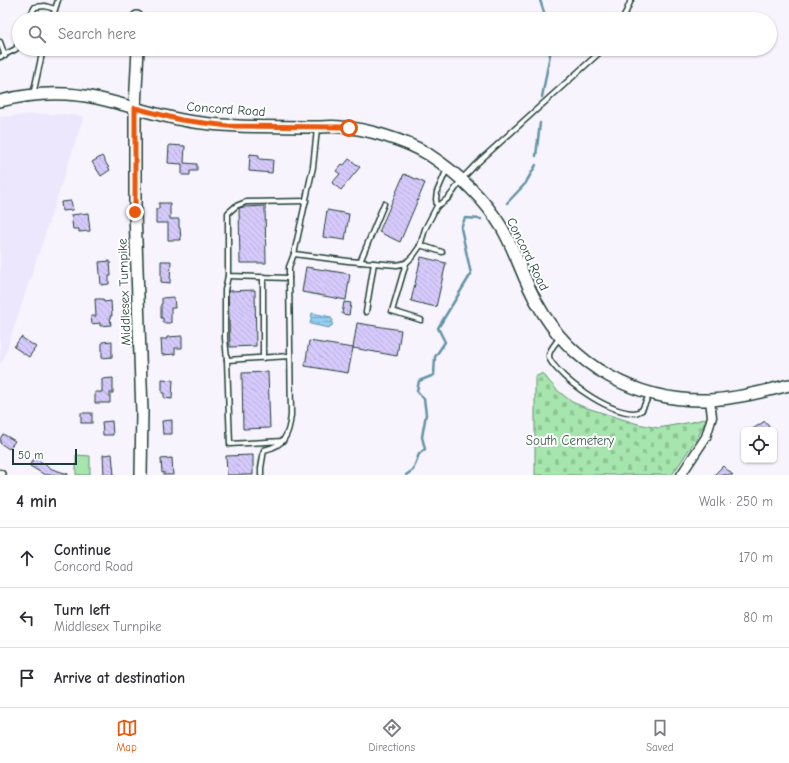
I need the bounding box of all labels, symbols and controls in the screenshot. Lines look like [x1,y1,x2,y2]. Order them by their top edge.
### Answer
search box [12,12,777,56]
icon: search [26,23,48,45]
text: Search here [58,25,136,43]
street label: Concord Road [186,99,266,119]
route start [340,119,358,137]
route end [126,203,144,221]
street label: Concord Road [504,215,552,293]
street label: Middlesex Turnpike [115,238,133,346]
map controls [741,427,777,463]
button: locate [741,427,777,463]
park label: South Cemetery [526,433,614,448]
scale bar [12,447,77,466]
text: 50 m [18,449,43,462]
text: 4 min [16,492,57,511]
text: Walk · 250 m [699,494,773,509]
text: Continue [54,541,111,559]
icon: ahead [16,547,38,569]
text: 170 m [739,550,773,565]
text: Concord Road [54,559,133,574]
text: Turn left [54,601,110,619]
icon: left [16,607,38,629]
text: 80 m [743,610,773,625]
text: Middlesex Turnpike [54,619,162,634]
icon: arrive [16,667,38,689]
text: Arrive at destination [54,669,185,687]
tab: Map [116,717,138,754]
tab: Directions [369,717,415,754]
tab: Saved [646,717,673,754]

